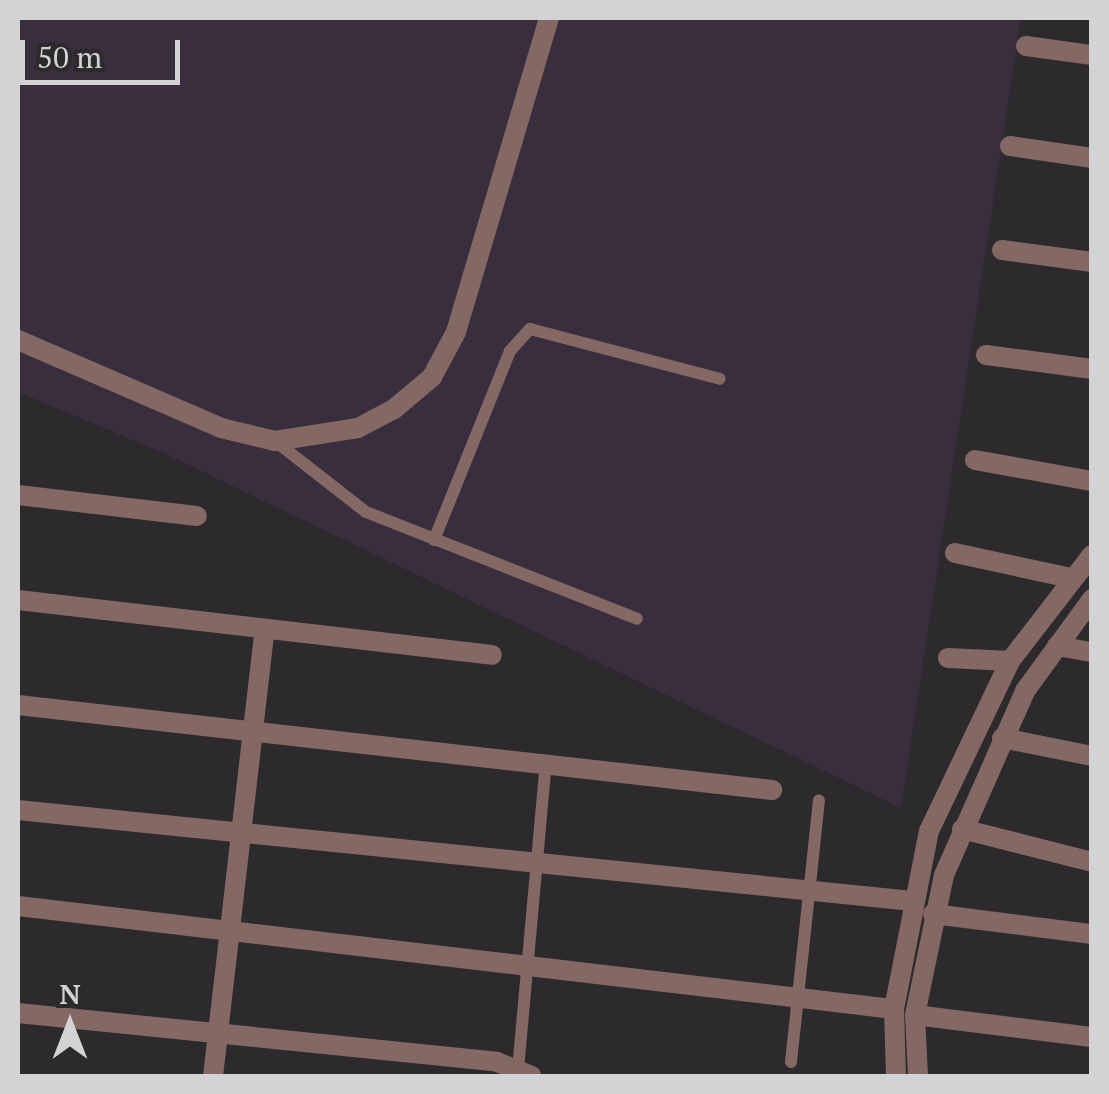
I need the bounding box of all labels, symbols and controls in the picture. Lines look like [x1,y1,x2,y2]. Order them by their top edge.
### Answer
scale bar [25,20,185,82]
text: 50 m [37,37,102,77]
north arrow [20,974,120,1074]
text: N [59,975,81,1012]

